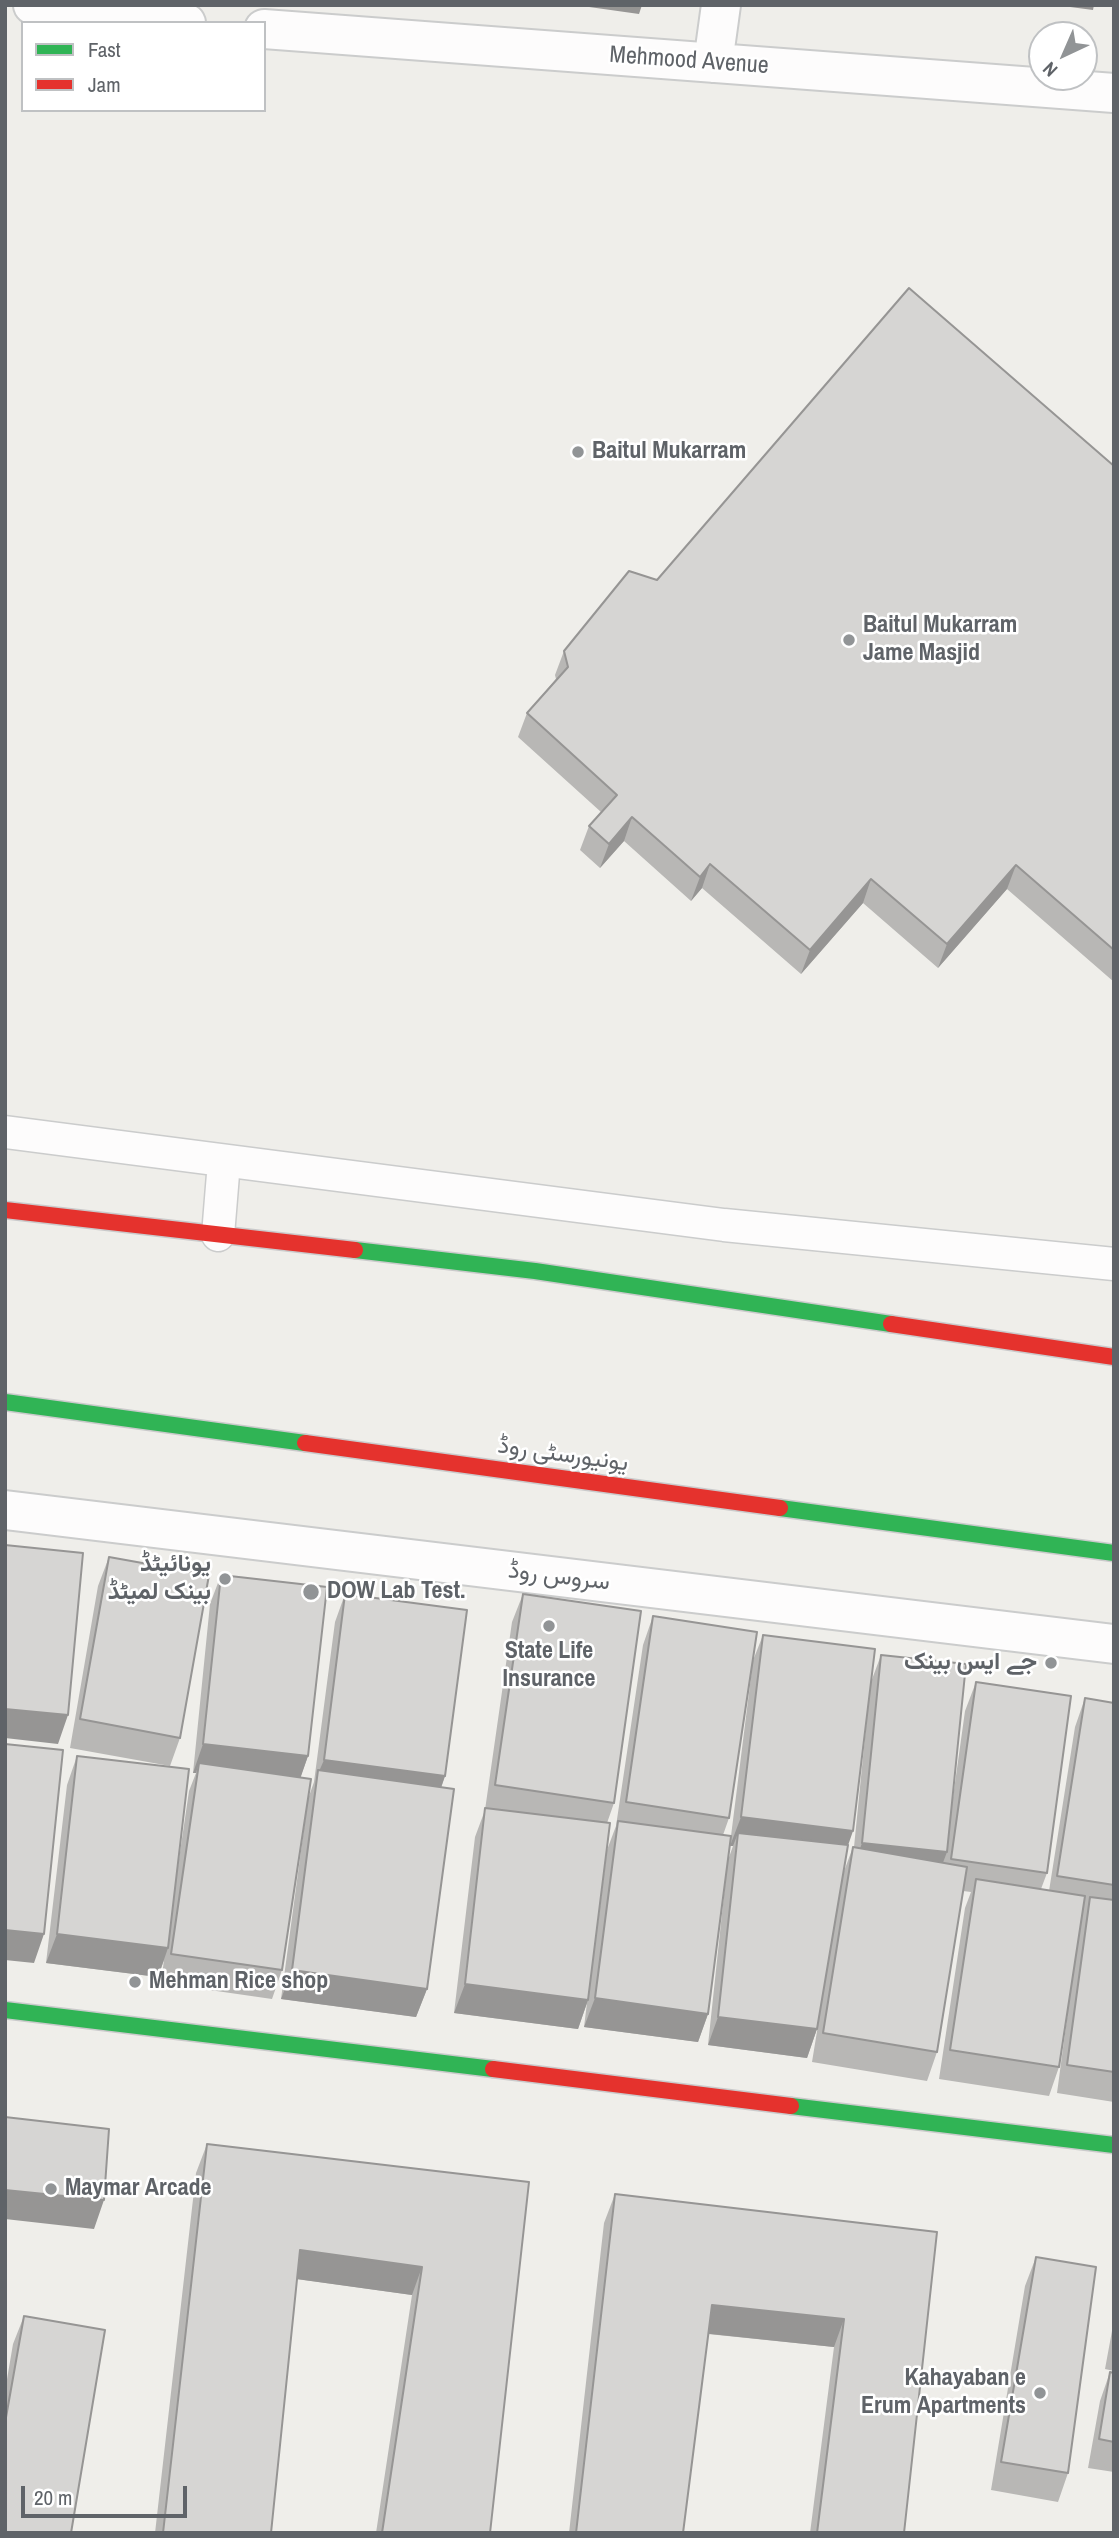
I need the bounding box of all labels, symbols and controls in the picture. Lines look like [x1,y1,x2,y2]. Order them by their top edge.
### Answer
legend [21,21,266,112]
north arrow [1028,21,1098,91]
text: Fast [88,35,121,64]
street label: Mehmood Avenue [608,41,770,81]
text: N [1037,56,1063,83]
text: Jam [88,70,121,99]
place label: Baitul Mukarram [592,438,746,466]
marker: Baitul Mukarram [570,444,586,460]
place label: Baitul Mukarram Jame Masjid [863,612,1017,668]
marker: Baitul Mukarram Jame Masjid [841,632,857,648]
street label: یونیورسٹی روڈ [496,1432,630,1478]
place label: یونائیٹڈ بینک لمیٹڈ [108,1551,211,1607]
street label: سروس روڈ [506,1556,612,1598]
marker: یونائیٹڈ بینک لمیٹڈ [217,1571,233,1587]
place label: DOW Lab Test. [327,1578,466,1606]
marker: DOW Lab Test. [301,1582,321,1602]
marker: State Life Insurance [541,1618,557,1634]
place label: State Life Insurance [503,1638,595,1694]
place label: جے ایس بینک [904,1649,1037,1677]
marker: جے ایس بینک [1043,1655,1059,1671]
place label: Mehman Rice shop [149,1968,328,1996]
marker: Mehman Rice shop [127,1974,143,1990]
place label: Maymar Arcade [65,2175,212,2203]
marker: Maymar Arcade [43,2181,59,2197]
place label: Kahayaban e Erum Apartments [861,2365,1026,2421]
marker: Kahayaban e Erum Apartments [1032,2385,1048,2401]
scale bar [24,2472,191,2516]
text: 20 m [34,2483,72,2512]

